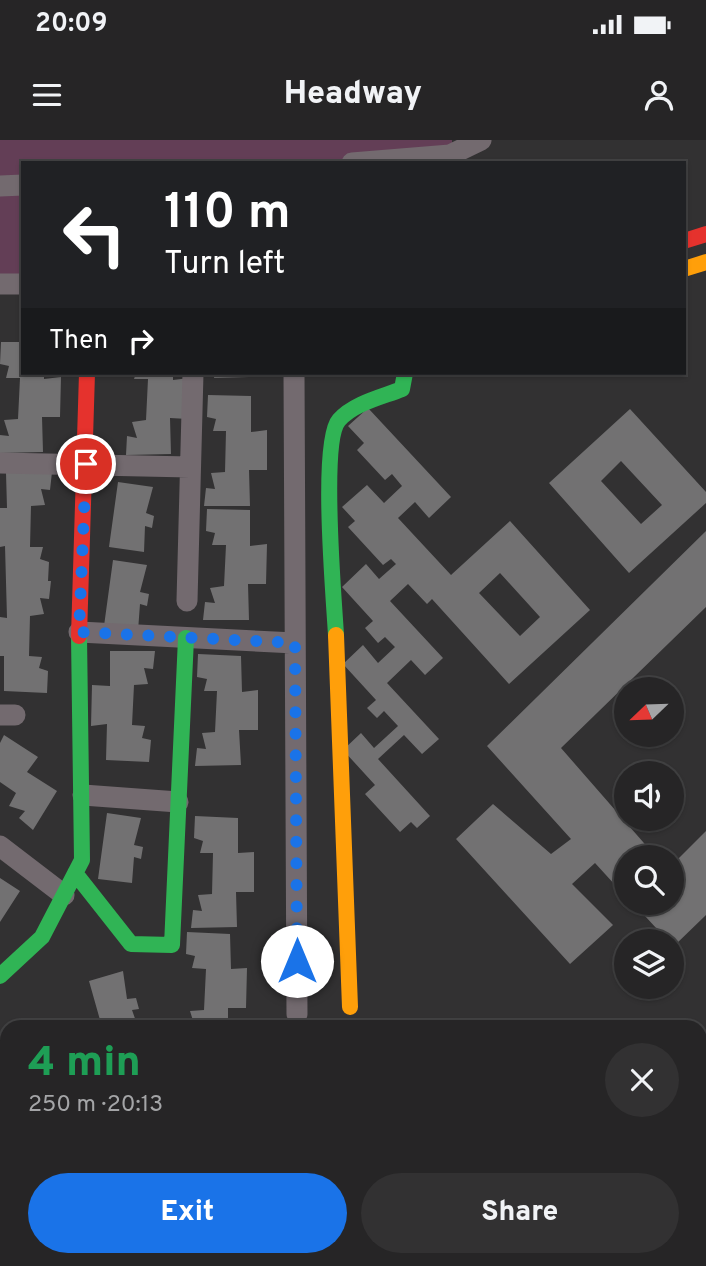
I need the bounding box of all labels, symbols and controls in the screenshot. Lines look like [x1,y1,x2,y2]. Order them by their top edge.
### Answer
text: 20:09 [35,8,107,41]
text: Headway [284,75,422,115]
icon: menu [28,76,66,114]
icon: person [640,76,678,114]
text: 110 m [164,184,291,246]
icon: left [49,189,140,280]
text: Turn left [164,245,285,285]
icon: right [122,322,160,360]
text: Then [49,325,108,358]
pin [56,434,116,494]
icon: arrive [67,445,105,483]
north arrow [614,677,684,747]
map controls [614,677,684,999]
button: sound [614,761,684,831]
button: search [614,845,684,915]
position arrow [260,924,334,998]
button: layers [614,929,684,999]
text: 4 min [28,1038,141,1091]
button: close [605,1043,679,1117]
text: 250 m · 20:13 [28,1091,163,1120]
button: Exit [28,1173,347,1253]
button: Share [361,1173,679,1253]

